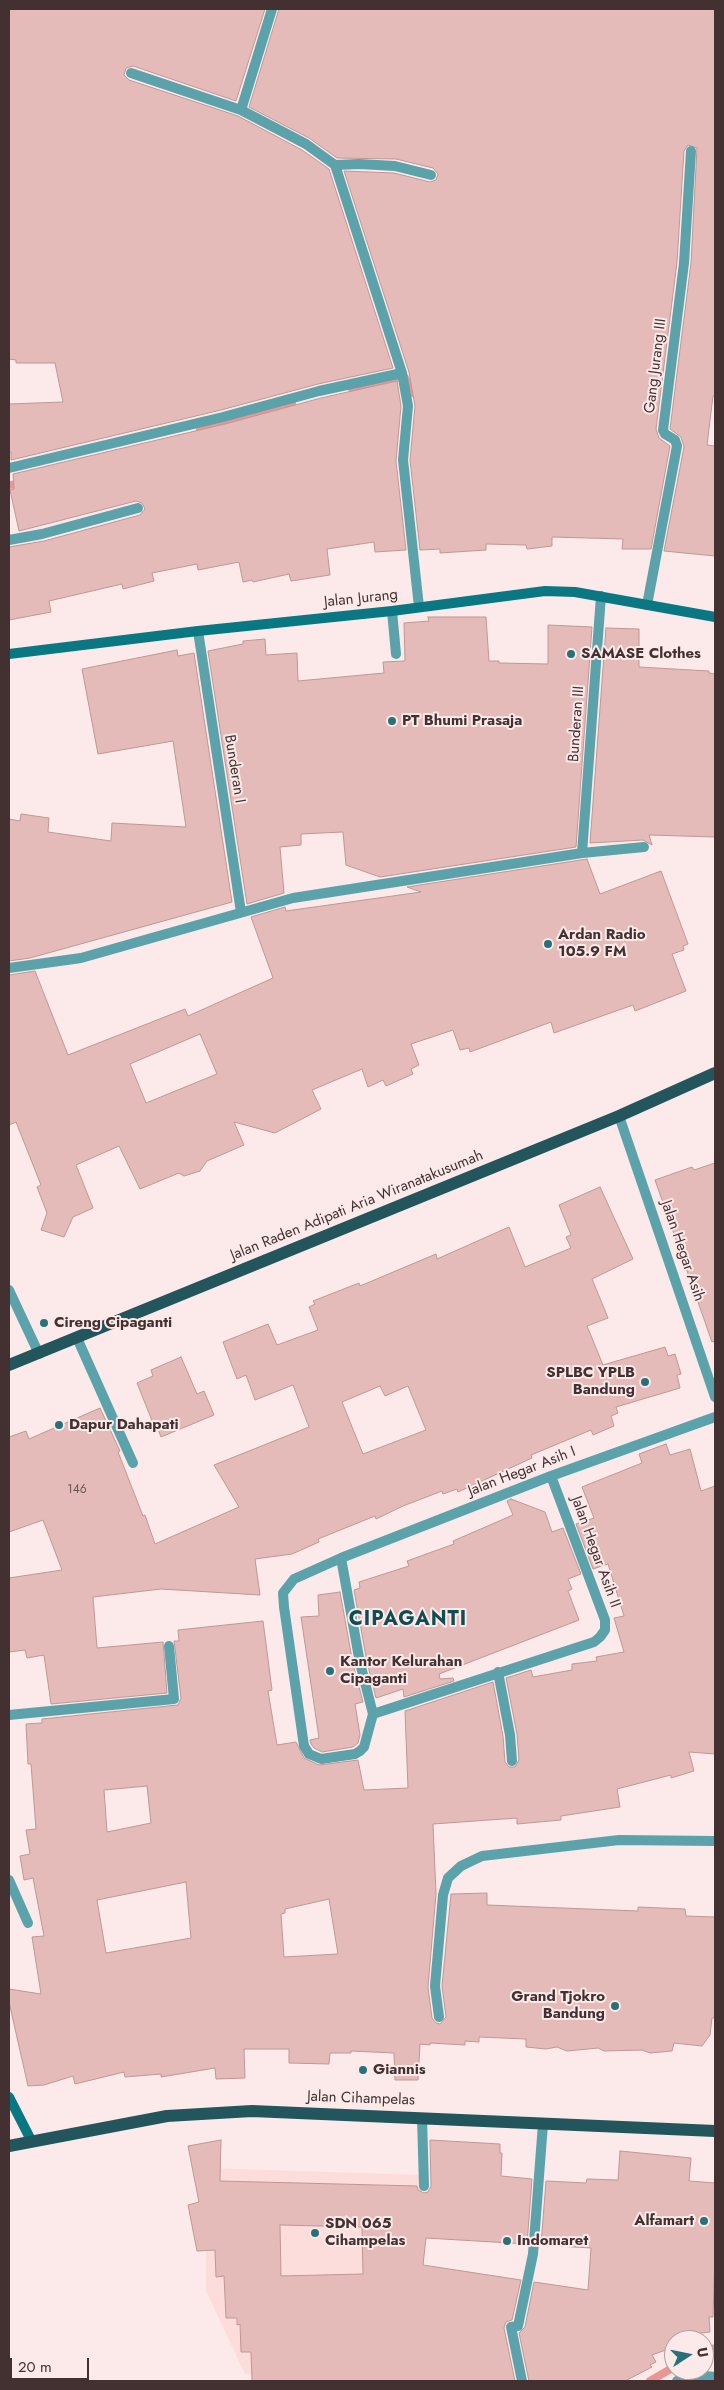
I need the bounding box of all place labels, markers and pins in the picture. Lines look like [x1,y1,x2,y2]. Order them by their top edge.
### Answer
place label: SAMASE Clothes [581,645,701,663]
marker: SAMASE Clothes [565,648,577,660]
place label: PT Bhumi Prasaja [402,712,522,730]
marker: PT Bhumi Prasaja [386,715,398,727]
place label: Ardan Radio 105.9 FM [558,926,646,961]
marker: Ardan Radio 105.9 FM [542,938,554,950]
place label: Cireng Cipaganti [54,1314,172,1332]
marker: Cireng Cipaganti [38,1317,50,1329]
place label: SPLBC YPLB Bandung [546,1364,635,1399]
marker: SPLBC YPLB Bandung [639,1376,651,1388]
place label: Dapur Dahapati [69,1416,179,1434]
marker: Dapur Dahapati [53,1419,65,1431]
place label: Kantor Kelurahan Cipaganti [340,1653,462,1688]
marker: Kantor Kelurahan Cipaganti [324,1665,336,1677]
place label: Grand Tjokro Bandung [511,1988,605,2023]
marker: Grand Tjokro Bandung [609,2000,621,2012]
place label: Giannis [373,2061,426,2079]
marker: Giannis [357,2064,369,2076]
place label: Alfamart [634,2212,694,2230]
place label: SDN 065 Cihampelas [325,2215,405,2250]
marker: Alfamart [698,2215,710,2227]
marker: SDN 065 Cihampelas [309,2227,321,2239]
place label: Indomaret [517,2232,588,2250]
marker: Indomaret [501,2235,513,2247]

